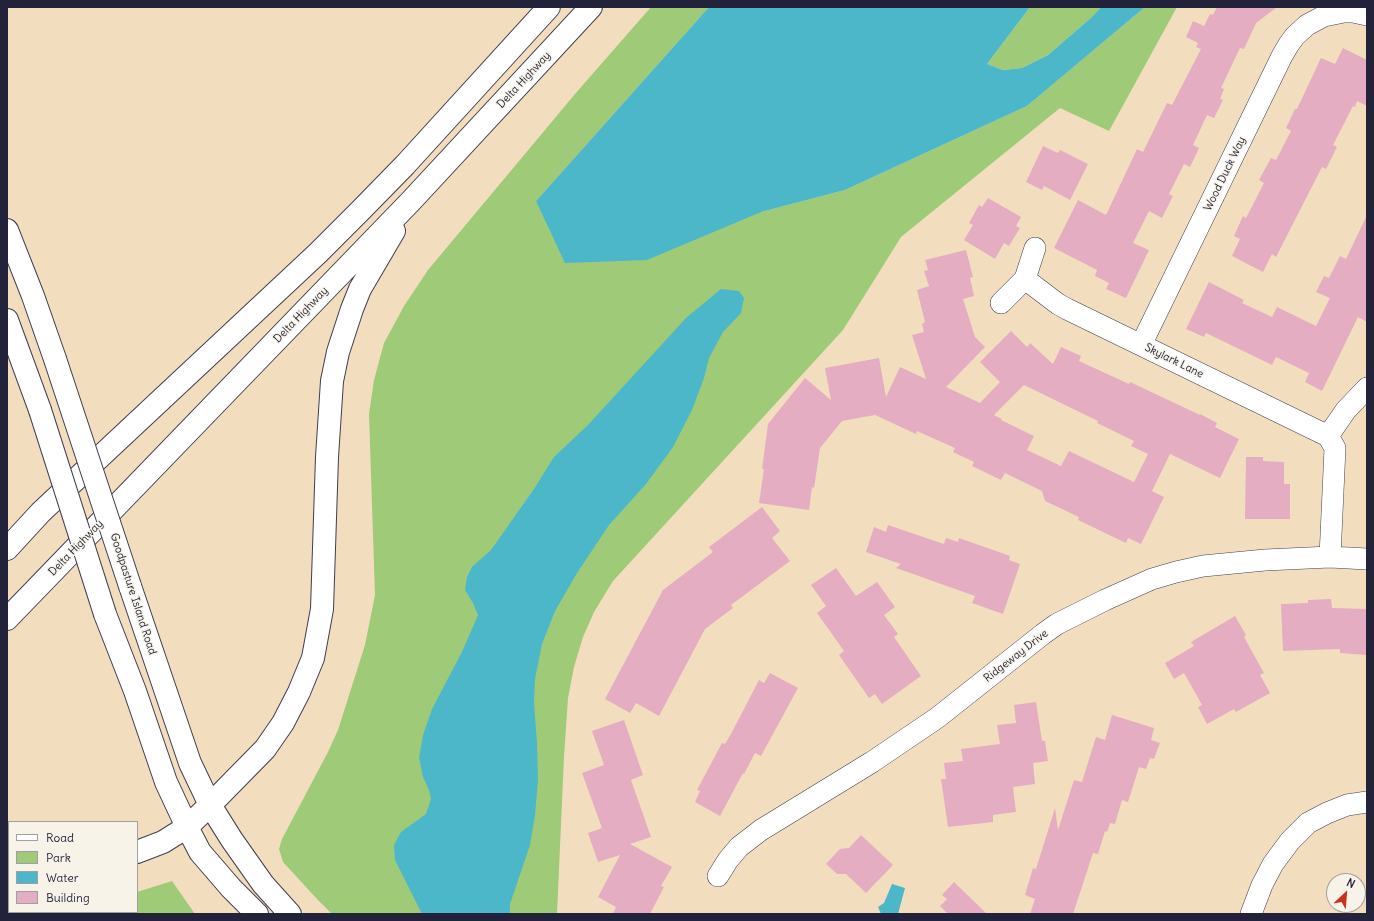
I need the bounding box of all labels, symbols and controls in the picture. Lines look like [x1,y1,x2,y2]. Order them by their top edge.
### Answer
street label: Delta Highway [494,49,554,111]
street label: Wood Duck Way [1201,135,1249,213]
street label: Delta Highway [271,284,331,346]
street label: Skylark Lane [1142,341,1206,381]
street label: Delta Highway [46,517,106,579]
street label: Goodpasture Island Road [107,532,159,656]
street label: Ridgeway Drive [981,627,1051,685]
legend [8,821,138,913]
text: Road [46,830,74,845]
text: Park [46,850,71,865]
text: Water [46,870,79,885]
north arrow [1326,873,1366,913]
text: N [1344,875,1357,891]
text: Building [46,890,90,905]

